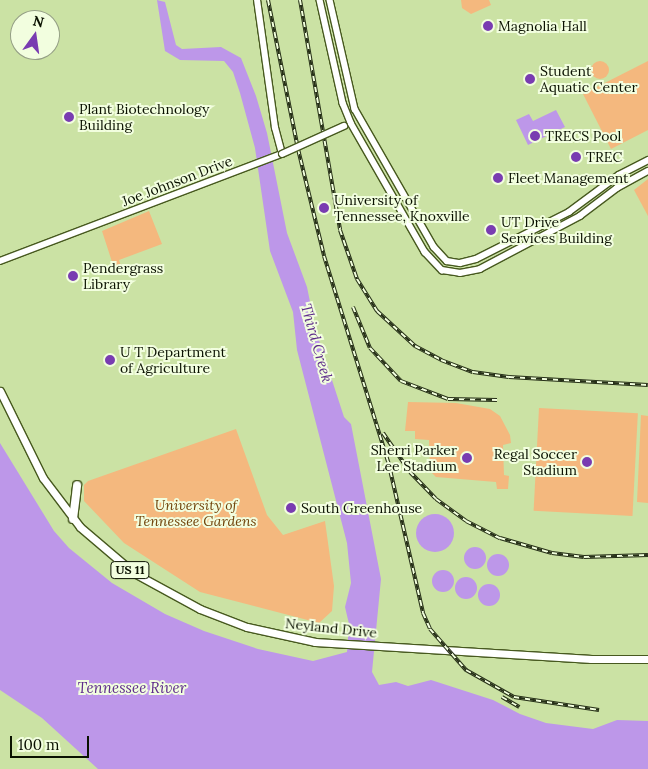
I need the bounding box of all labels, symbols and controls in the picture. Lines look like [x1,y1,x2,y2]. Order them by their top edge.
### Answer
north arrow [10,10,60,60]
text: N [31,11,46,31]
place label: Magnolia Hall [498,18,587,34]
marker: Magnolia Hall [482,20,494,32]
place label: Student Aquatic Center [540,63,638,95]
marker: Student Aquatic Center [524,73,536,85]
place label: Plant Biotechnology Building [79,101,209,134]
marker: Plant Biotechnology Building [63,111,75,123]
place label: TRECS Pool [545,128,621,144]
marker: TRECS Pool [529,130,541,142]
place label: TREC [586,149,622,165]
marker: TREC [570,151,582,163]
street label: Joe Johnson Drive [120,152,234,210]
place label: Fleet Management [508,170,629,186]
marker: Fleet Management [492,172,504,184]
place label: University of Tennessee, Knoxville [334,192,470,224]
marker: University of Tennessee, Knoxville [318,202,330,214]
place label: UT Drive Services Building [501,214,612,246]
marker: UT Drive Services Building [485,224,497,236]
place label: Pendergrass Library [83,260,163,292]
marker: Pendergrass Library [67,270,79,282]
water label: Third Creek [297,302,337,384]
place label: U T Department of Agriculture [120,344,226,377]
marker: U T Department of Agriculture [104,354,116,366]
place label: Sherri Parker Lee Stadium [371,442,457,474]
place label: Regal Soccer Stadium [494,446,577,478]
marker: Sherri Parker Lee Stadium [461,452,473,464]
marker: Regal Soccer Stadium [581,456,593,468]
park label: University of Tennessee Gardens [135,497,257,530]
place label: South Greenhouse [301,500,422,516]
marker: South Greenhouse [285,502,297,514]
road number: US 11 [110,560,150,580]
street label: Neyland Drive [284,615,378,641]
water label: Tennessee River [78,679,186,697]
scale bar [12,726,91,758]
text: 100 m [18,735,59,754]

